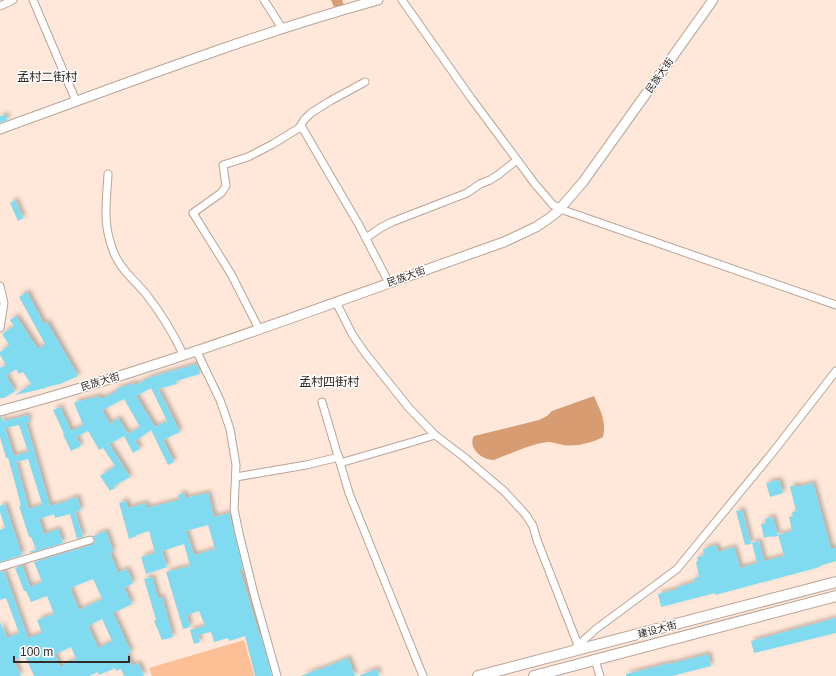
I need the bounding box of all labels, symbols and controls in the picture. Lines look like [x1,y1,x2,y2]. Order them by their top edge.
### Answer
street label: 民族大街 [643,56,675,95]
district label: 孟村二街村 [17,70,78,84]
street label: 民族大街 [385,264,427,288]
street label: 民族大街 [79,370,121,393]
district label: 孟村四街村 [299,375,360,389]
street label: 建设大街 [636,619,678,640]
scale bar [14,638,129,664]
text: 100 m [20,645,53,659]

